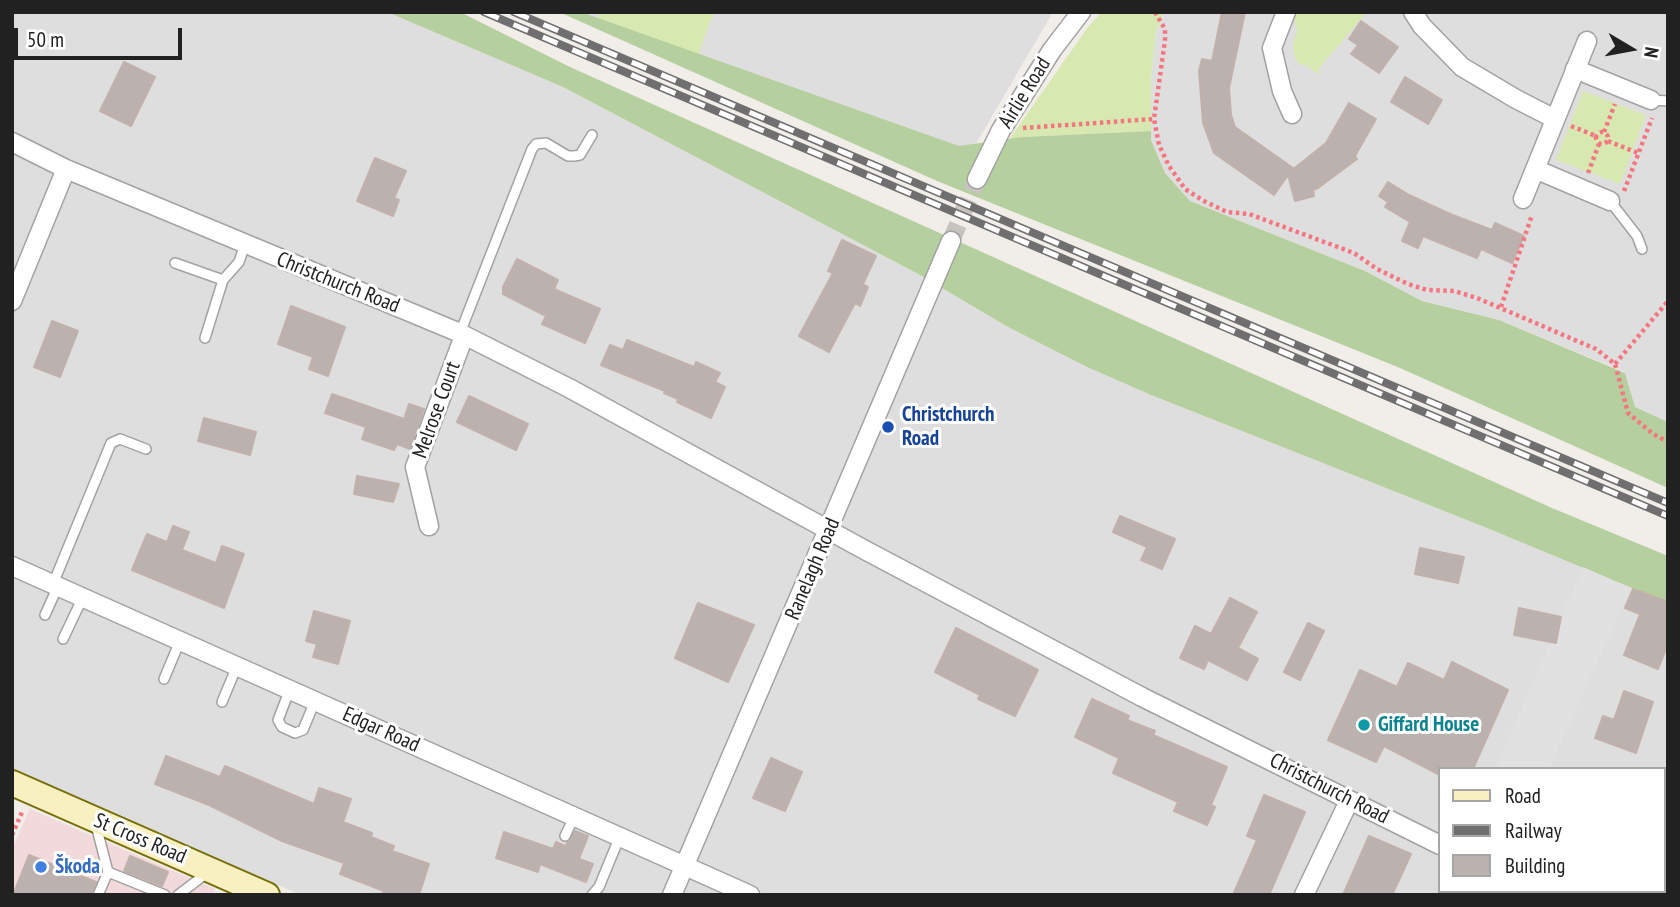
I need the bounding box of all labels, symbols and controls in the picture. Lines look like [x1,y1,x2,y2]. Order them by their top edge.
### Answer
scale bar [18,14,186,58]
north arrow [1596,14,1666,84]
text: 50 m [27,26,64,53]
text: N [1639,46,1664,60]
street label: Airlie Road [993,53,1057,133]
street label: Christchurch Road [273,247,403,319]
street label: Melrose Court [408,358,466,462]
place label: Christchurch Road [902,402,994,452]
marker: Christchurch Road [880,419,896,435]
street label: Ranelagh Road [780,514,846,624]
street label: Edgar Road [339,702,423,758]
place label: Giffard House [1378,712,1479,738]
marker: Giffard House [1356,717,1372,733]
street label: Christchurch Road [1265,748,1393,830]
legend [1438,767,1666,893]
text: Road [1505,782,1541,809]
street label: St Cross Road [90,808,190,870]
text: Railway [1505,817,1562,844]
text: Building [1505,852,1565,879]
place label: Škoda [55,854,100,880]
marker: Škoda [33,859,49,875]

